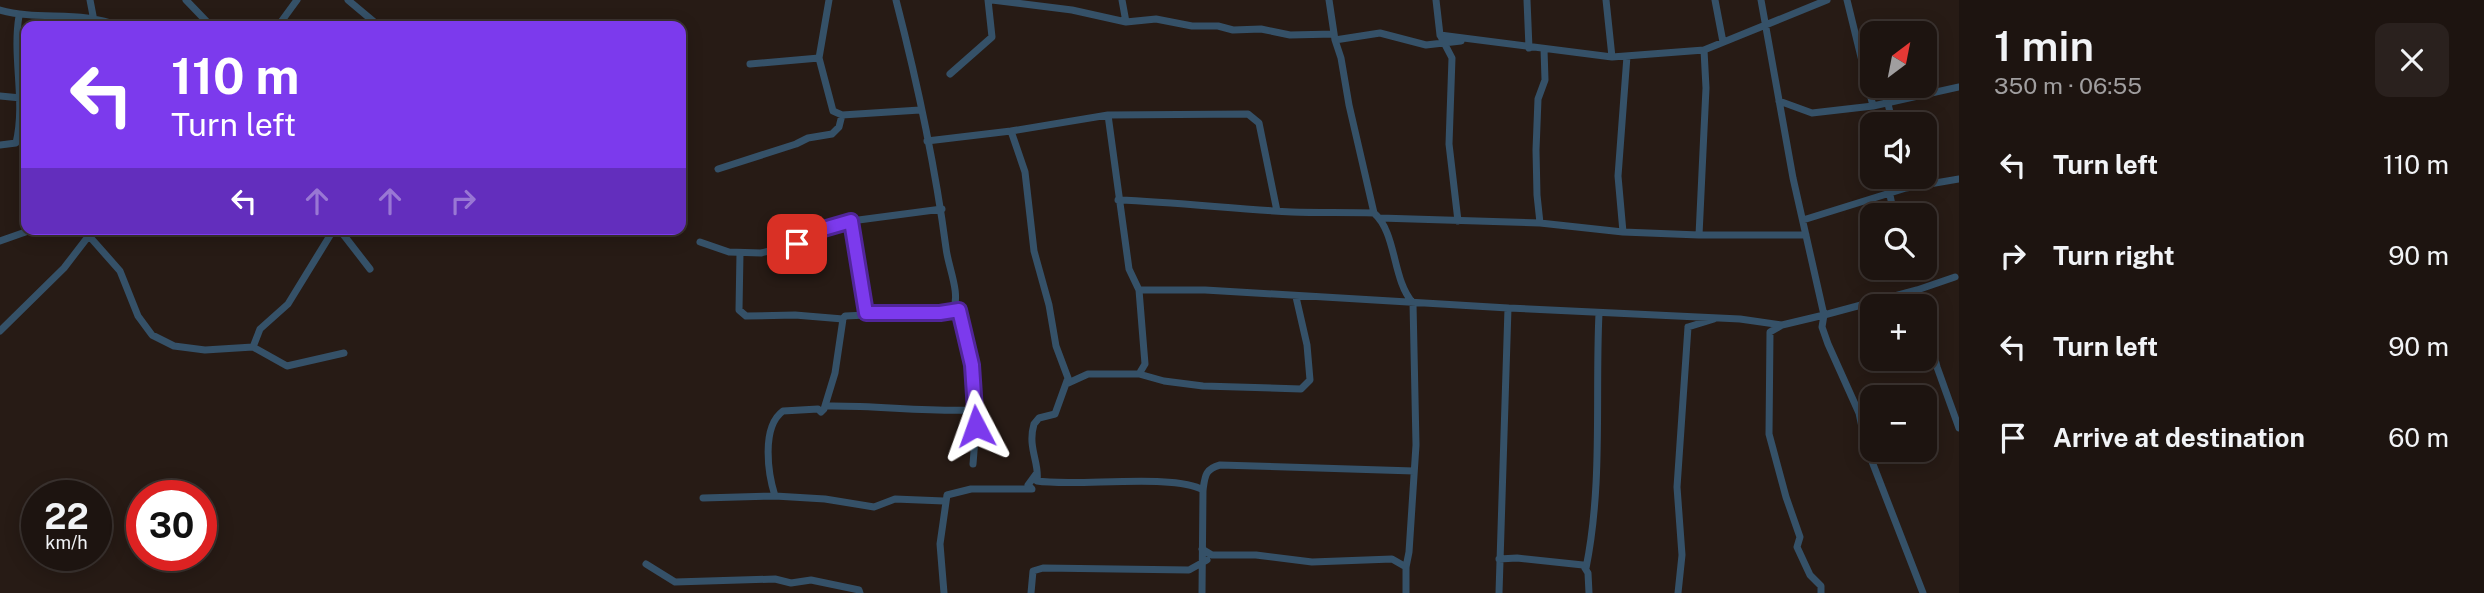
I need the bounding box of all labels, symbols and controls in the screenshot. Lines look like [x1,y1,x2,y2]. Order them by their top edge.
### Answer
north arrow [1860,21,1937,98]
map controls [1860,21,1937,462]
text: 1 min [1994,21,2094,70]
button: close [2375,23,2449,97]
text: 110 m [171,47,299,105]
icon: left [56,49,147,140]
text: 350 m · 06:55 [1994,72,2142,99]
text: Turn left [171,106,296,143]
button: sound [1860,112,1937,189]
icon: left [1994,146,2032,184]
text: Turn left [2053,149,2158,180]
text: 110 m [2383,149,2449,180]
icon: left [225,182,263,220]
icon: ahead [298,182,336,220]
icon: ahead [371,182,409,220]
icon: right [444,182,482,220]
button: search [1860,203,1937,280]
pin [767,214,827,274]
icon: arrive [778,225,816,263]
icon: right [1994,237,2032,275]
text: Turn right [2053,240,2175,271]
text: 90 m [2388,240,2449,271]
button: + [1860,294,1937,371]
icon: left [1994,328,2032,366]
text: Turn left [2053,331,2158,362]
text: 90 m [2388,331,2449,362]
button: − [1860,385,1937,462]
position arrow [939,389,1013,463]
icon: arrive [1994,419,2032,457]
text: Arrive at destination [2053,422,2305,453]
text: 60 m [2388,422,2449,453]
speed limit sign: 30 [126,480,217,571]
text: 22 [44,496,89,537]
text: km/h [45,532,88,553]

